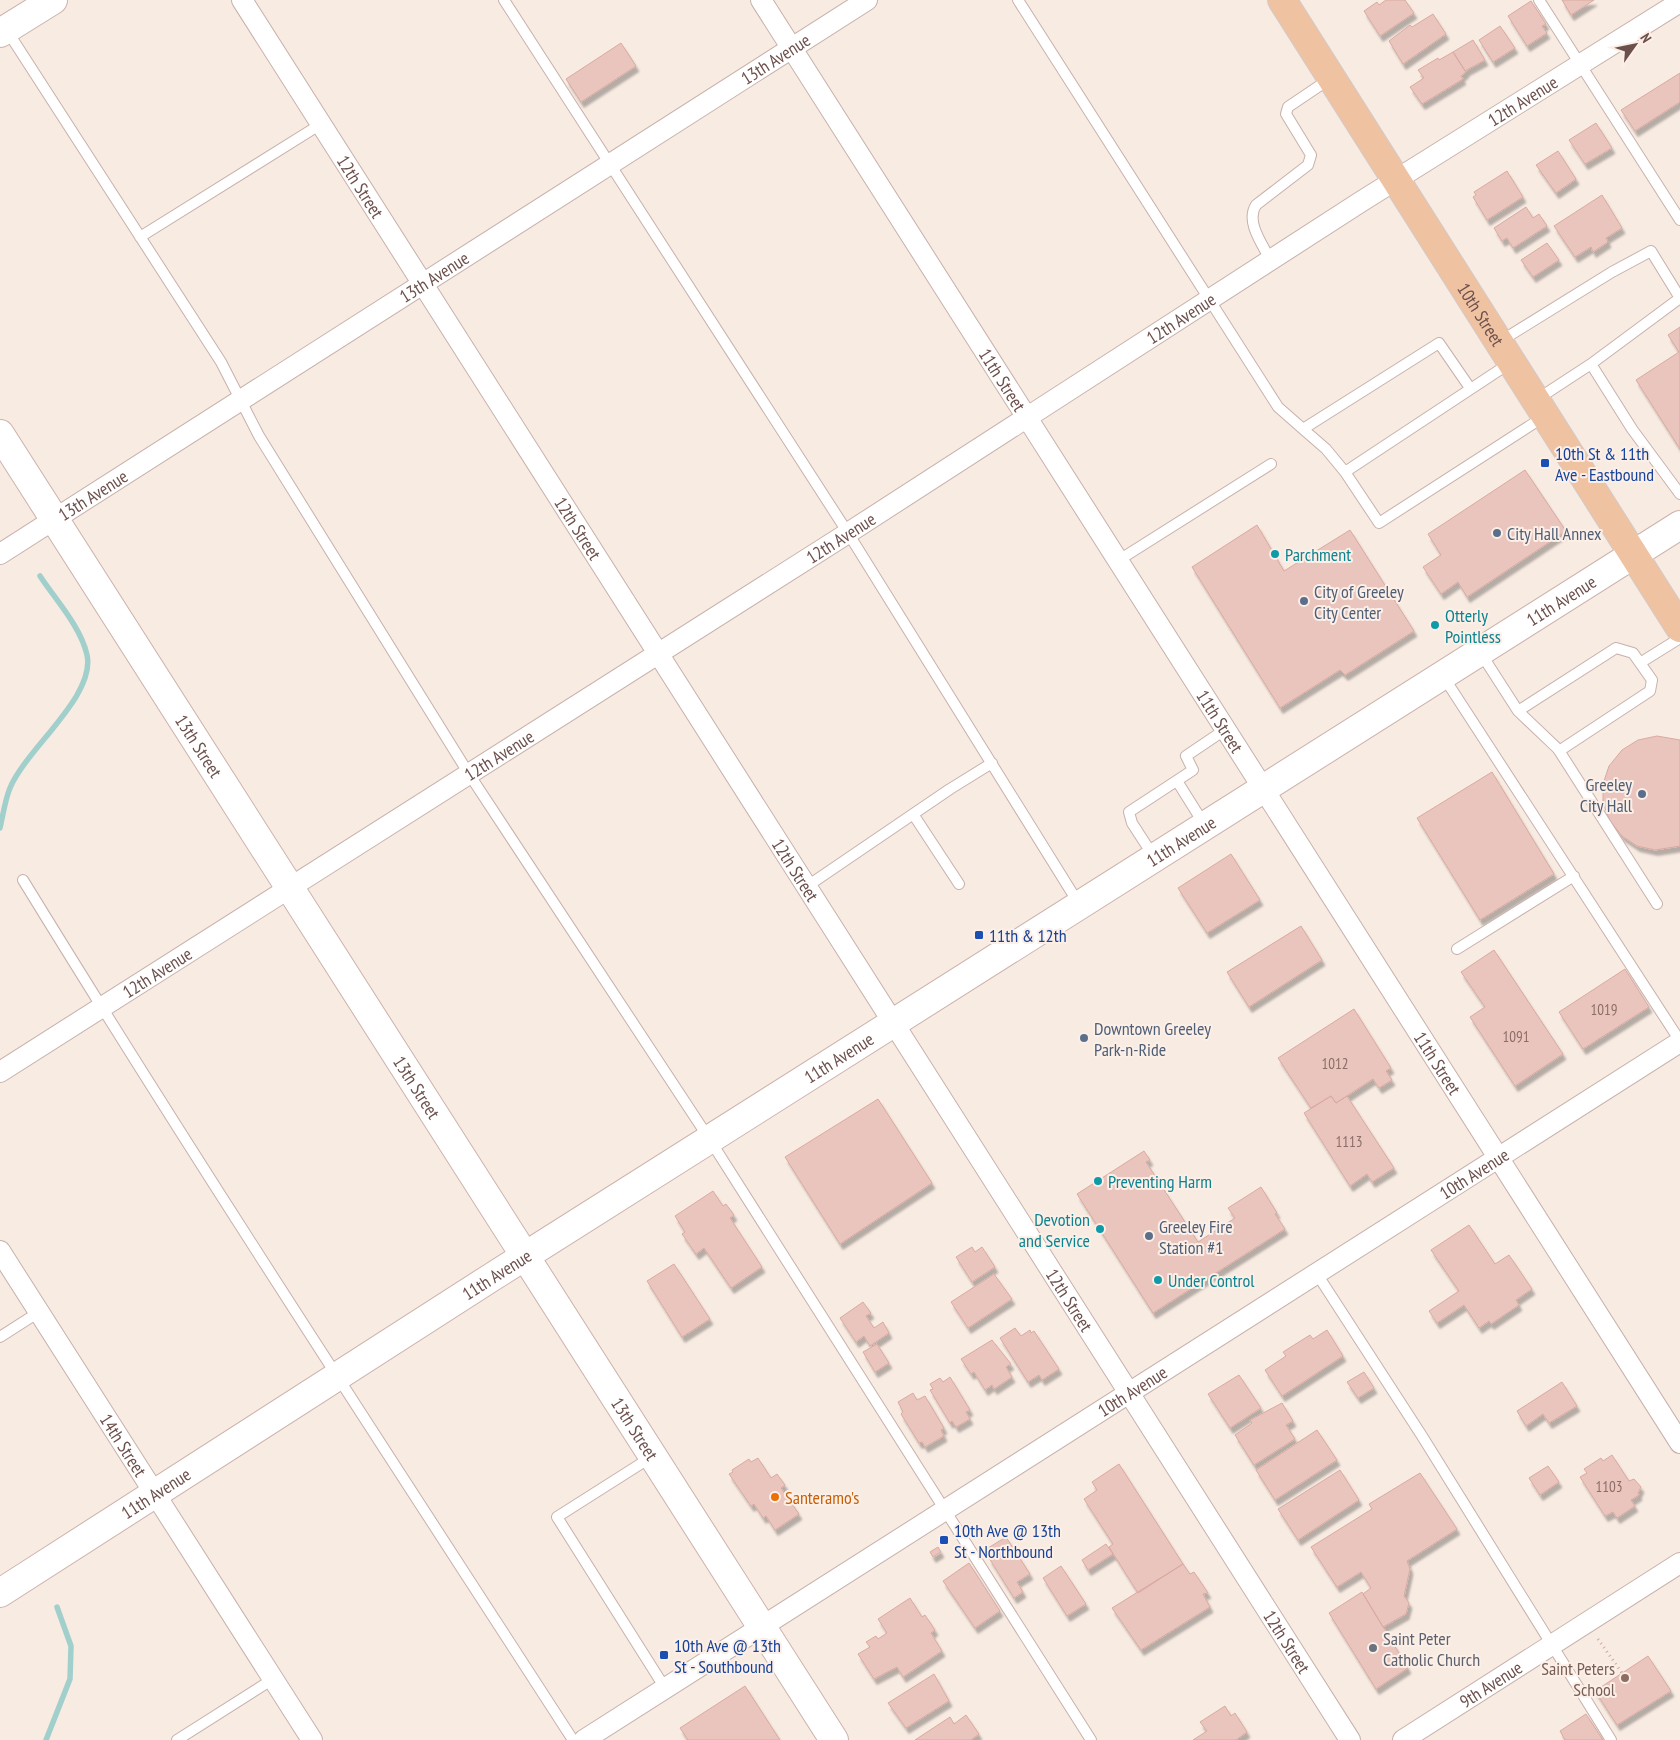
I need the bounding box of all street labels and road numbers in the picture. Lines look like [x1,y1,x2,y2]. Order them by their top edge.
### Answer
street label: 13th Avenue [736,28,814,89]
street label: 12th Avenue [1483,70,1562,131]
street label: 12th Street [332,151,389,222]
street label: 13th Avenue [395,246,473,307]
street label: 10th Street [1453,278,1510,350]
street label: 12th Avenue [1142,287,1220,349]
street label: 11th Street [974,344,1031,415]
street label: 13th Avenue [54,464,132,525]
street label: 12th Street [550,492,607,564]
street label: 12th Avenue [801,507,880,568]
street label: 11th Avenue [1522,570,1600,631]
street label: 11th Street [1192,685,1249,757]
street label: 13th Street [171,710,228,782]
street label: 12th Avenue [460,724,538,786]
street label: 11th Avenue [1142,810,1220,872]
street label: 12th Street [767,834,824,905]
street label: 12th Avenue [118,942,196,1003]
street label: 11th Avenue [800,1027,878,1088]
street label: 11th Street [1409,1027,1466,1099]
street label: 13th Street [389,1051,446,1123]
street label: 10th Avenue [1435,1143,1513,1204]
street label: 11th Avenue [457,1244,536,1305]
street label: 12th Street [1041,1264,1098,1336]
street label: 10th Avenue [1093,1360,1171,1421]
street label: 13th Street [607,1393,664,1464]
street label: 14th Street [95,1409,152,1481]
street label: 11th Avenue [117,1462,195,1524]
street label: 12th Street [1259,1606,1316,1677]
street label: 9th Avenue [1455,1655,1526,1713]

